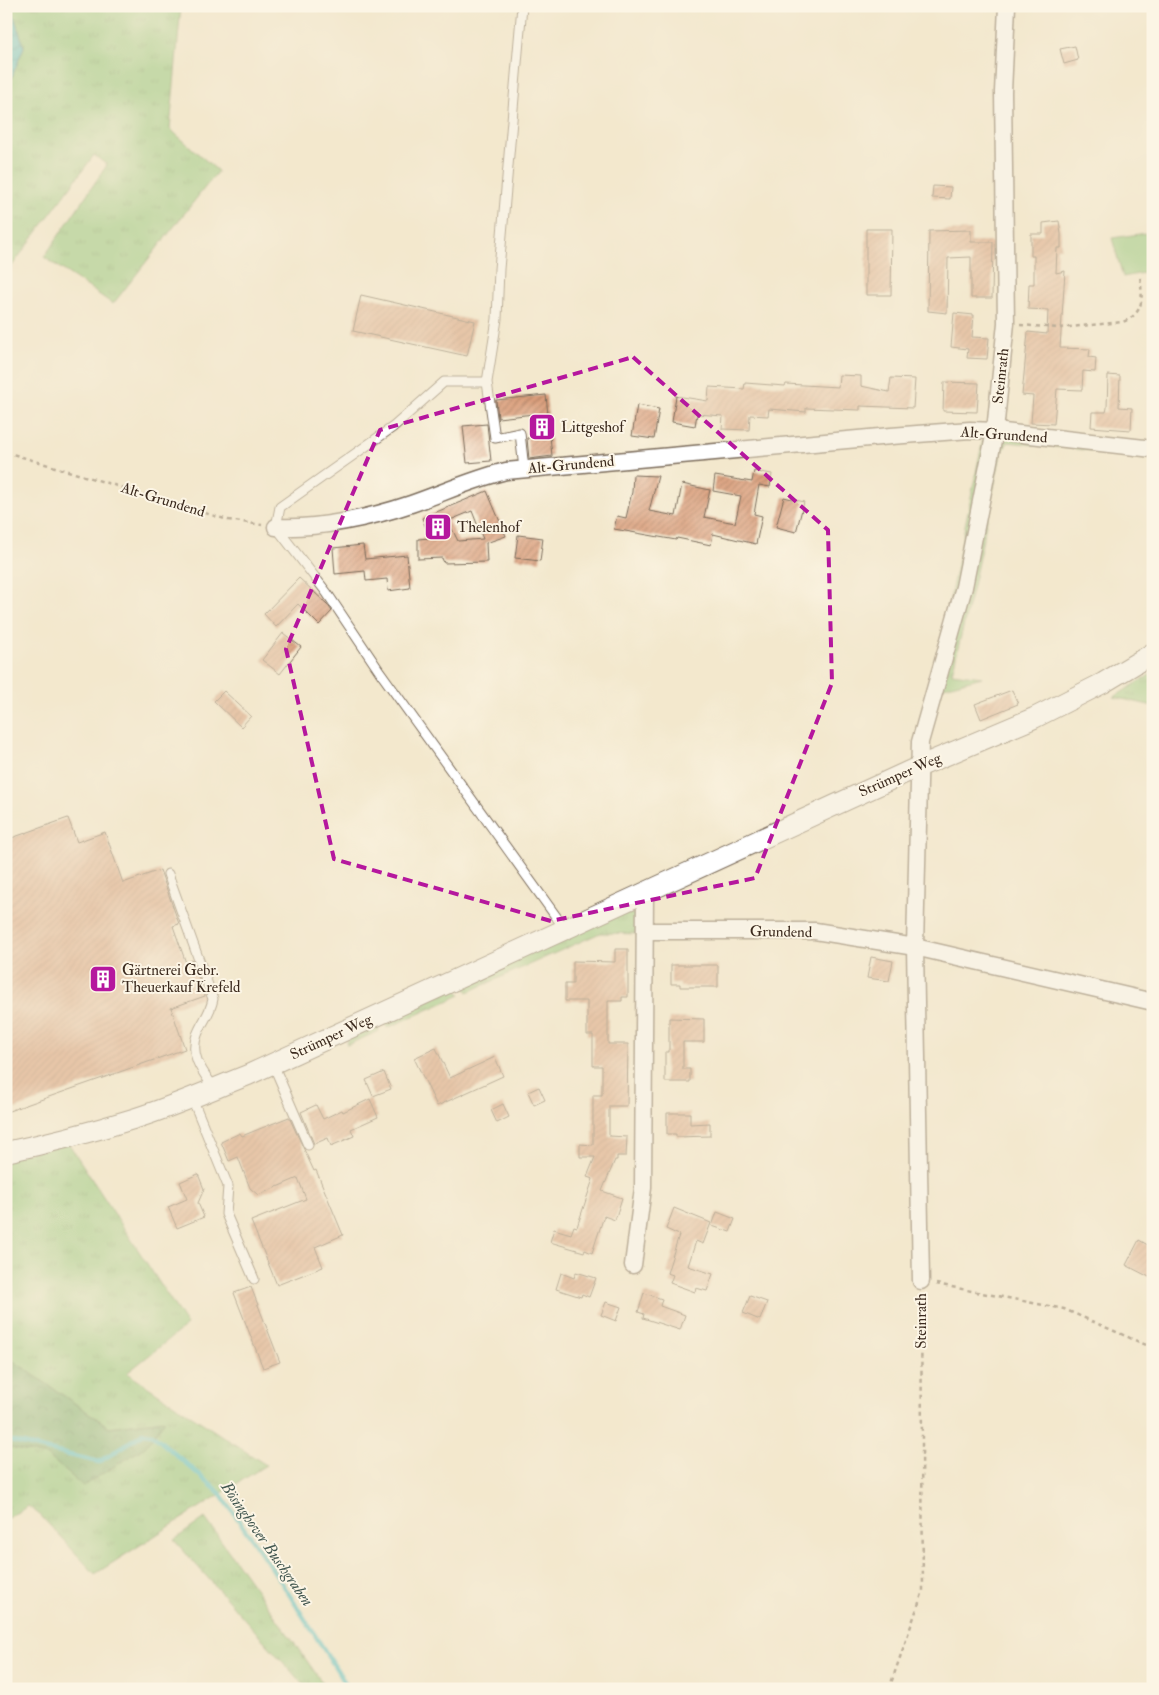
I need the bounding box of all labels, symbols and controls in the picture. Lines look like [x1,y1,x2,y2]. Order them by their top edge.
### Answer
street label: Steinrath [989,347,1013,405]
building icon: Littgeshof [527,412,557,442]
place label: Littgeshof [561,418,626,437]
street label: Alt-Grundend [959,422,1049,448]
street label: Alt-Grundend [526,452,616,478]
street label: Alt-Grundend [118,478,208,522]
building icon: Thelenhof [423,512,453,542]
place label: Thelenhof [457,518,522,537]
street label: Strümper Weg [856,748,945,803]
street label: Grundend [750,922,813,942]
place label: Gärtnerei Gebr. Theuerkauf Krefeld [122,961,241,997]
building icon: Gärtnerei Gebr. Theuerkauf Krefeld [88,964,118,994]
street label: Strümper Weg [287,1009,376,1065]
street label: Steinrath [912,1293,931,1349]
water label: Bösinghover Buschgraben [216,1477,317,1610]

